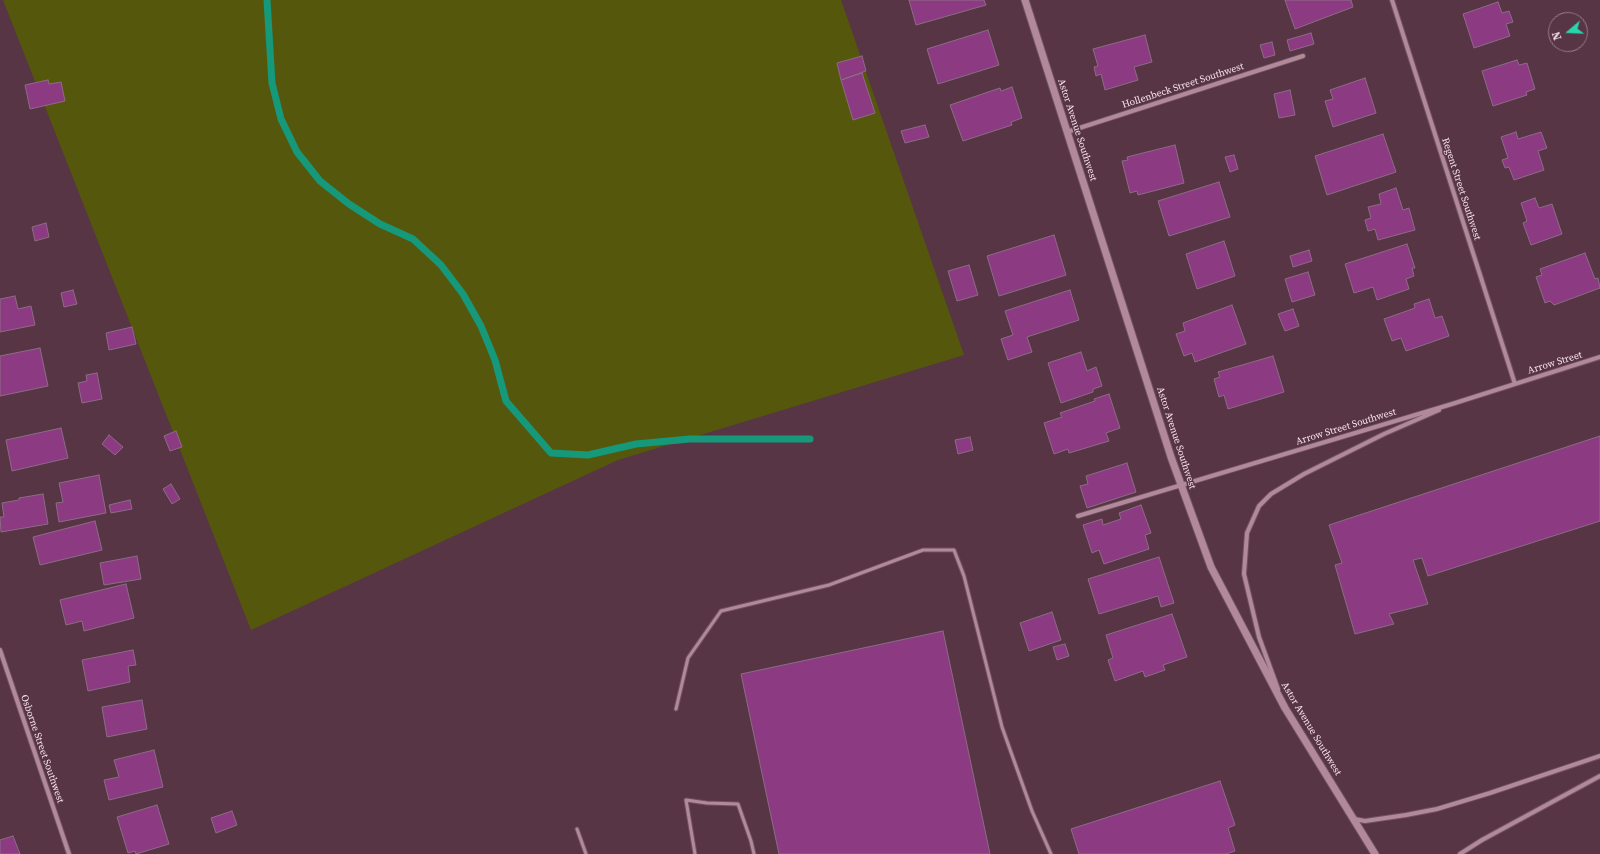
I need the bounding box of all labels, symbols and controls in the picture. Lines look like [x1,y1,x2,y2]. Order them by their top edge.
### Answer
north arrow [1548,12,1588,52]
text: N [1549,30,1566,42]
street label: Hollenbeck Street Southwest [1121,61,1245,111]
street label: Astor Avenue Southwest [1055,77,1099,183]
street label: Regent Street Southwest [1439,136,1483,242]
street label: Arrow Street [1526,349,1584,377]
street label: Astor Avenue Southwest [1154,385,1198,491]
street label: Arrow Street Southwest [1294,406,1398,448]
street label: Astor Avenue Southwest [1278,680,1344,778]
street label: Osborne Street Southwest [18,693,66,805]

